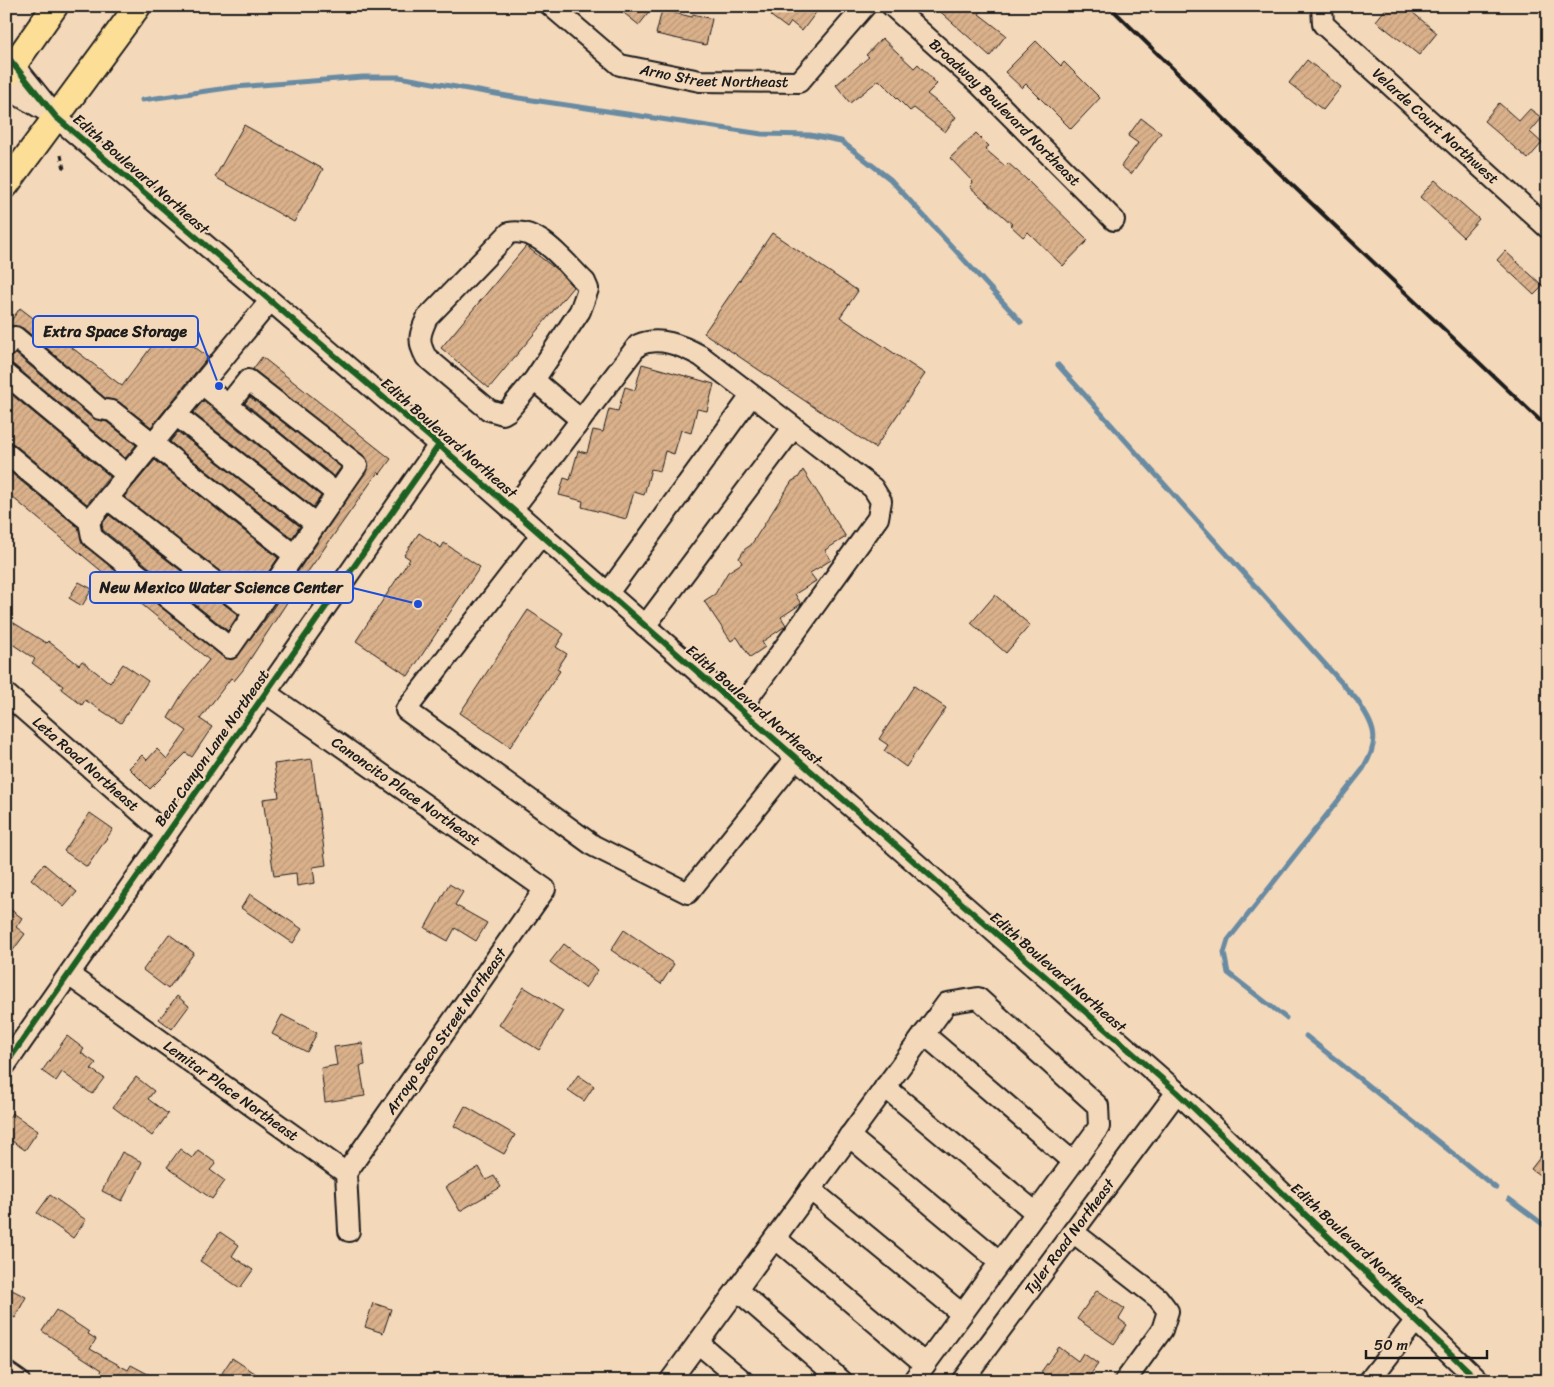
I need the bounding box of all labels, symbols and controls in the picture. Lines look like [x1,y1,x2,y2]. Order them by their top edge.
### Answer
street label: Broadway Boulevard Northeast [923,32,1087,193]
street label: Arno Street Northeast [637,56,789,95]
street label: Velarde Court Northwest [1366,61,1505,191]
street label: Edith Boulevard Northeast [67,107,216,242]
callout: Extra Space Storage [33,316,198,347]
text: Extra Space Storage [43,317,187,346]
street label: Edith Boulevard Northeast [375,371,524,506]
callout: New Mexico Water Science Center [90,572,353,603]
text: New Mexico Water Science Center [99,573,344,602]
street label: Edith Boulevard Northeast [680,638,829,773]
street label: Bear Canyon Lane Northeast [148,663,277,832]
street label: Leta Road Northeast [26,710,145,818]
street label: Canoncito Place Northeast [326,730,486,853]
street label: Edith Boulevard Northeast [984,905,1133,1040]
street label: Arroyo Seco Street Northeast [378,942,514,1121]
street label: Lemitar Place Northeast [158,1033,304,1148]
street label: Tyler Road Northeast [1017,1172,1122,1300]
street label: Edith Boulevard Northeast [1284,1176,1430,1315]
scale bar [1366,1327,1488,1359]
text: 50 m [1374,1332,1409,1358]

